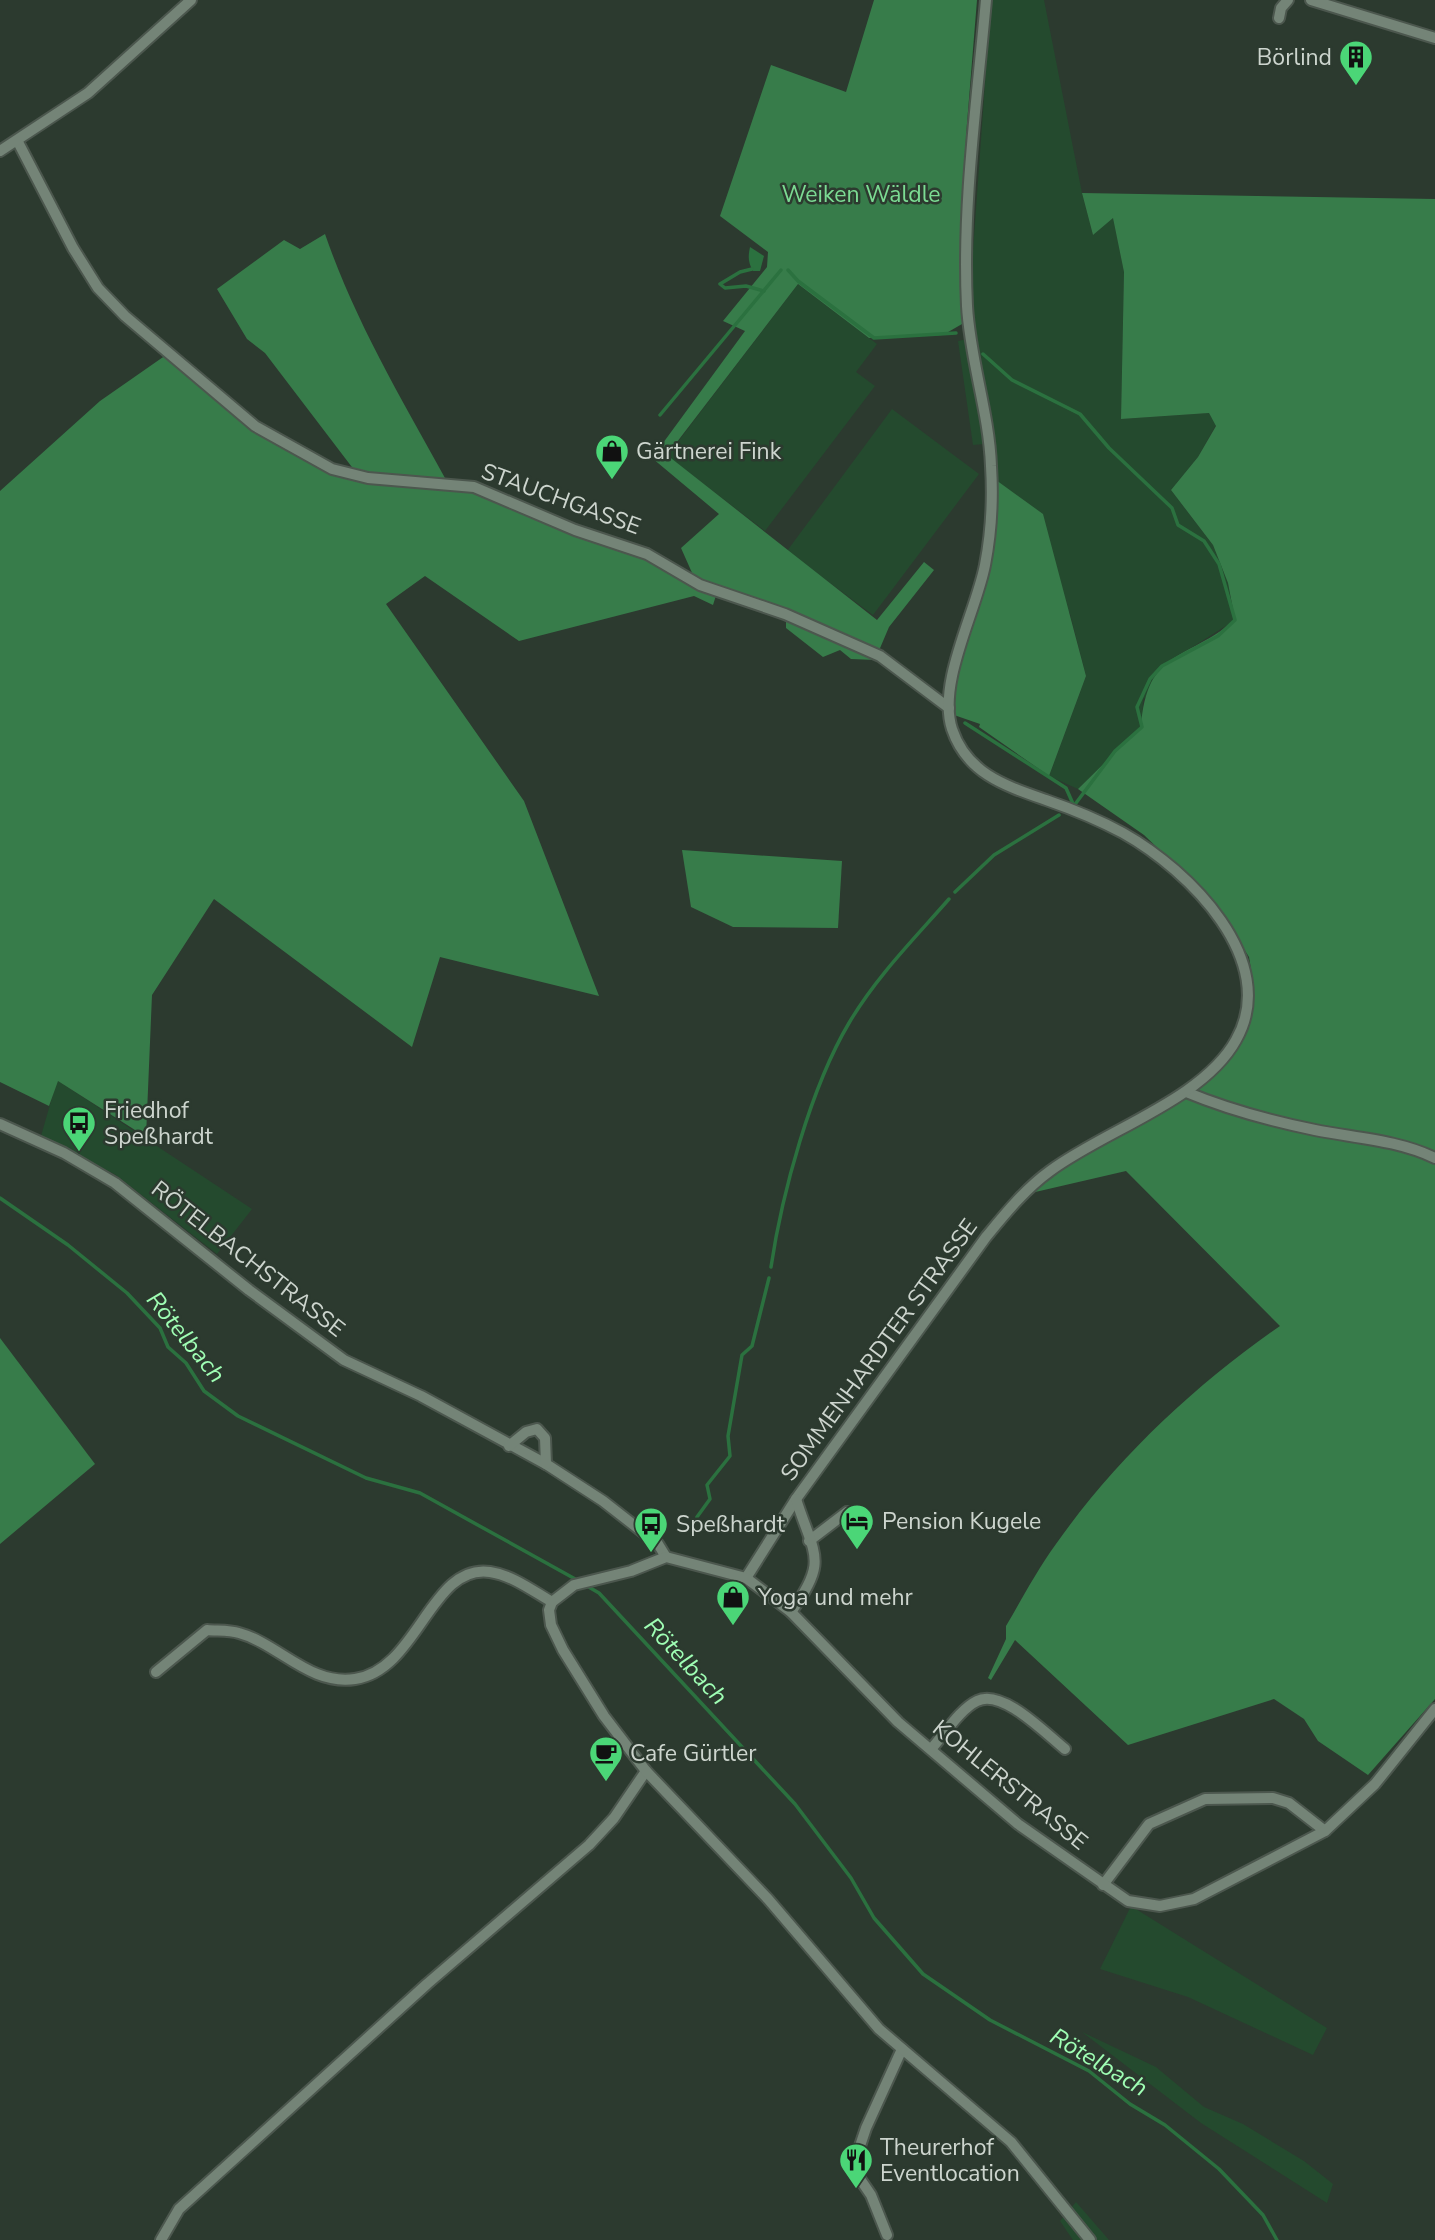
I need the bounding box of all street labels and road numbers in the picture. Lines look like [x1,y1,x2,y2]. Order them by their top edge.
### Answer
street label: STAUCHGASSE [477,456,645,542]
street label: RÖTELBACHSTRASSE [145,1174,351,1344]
street label: SOMMENHARDTER STRASSE [773,1213,985,1487]
street label: KOHLERSTRASSE [926,1713,1094,1857]

